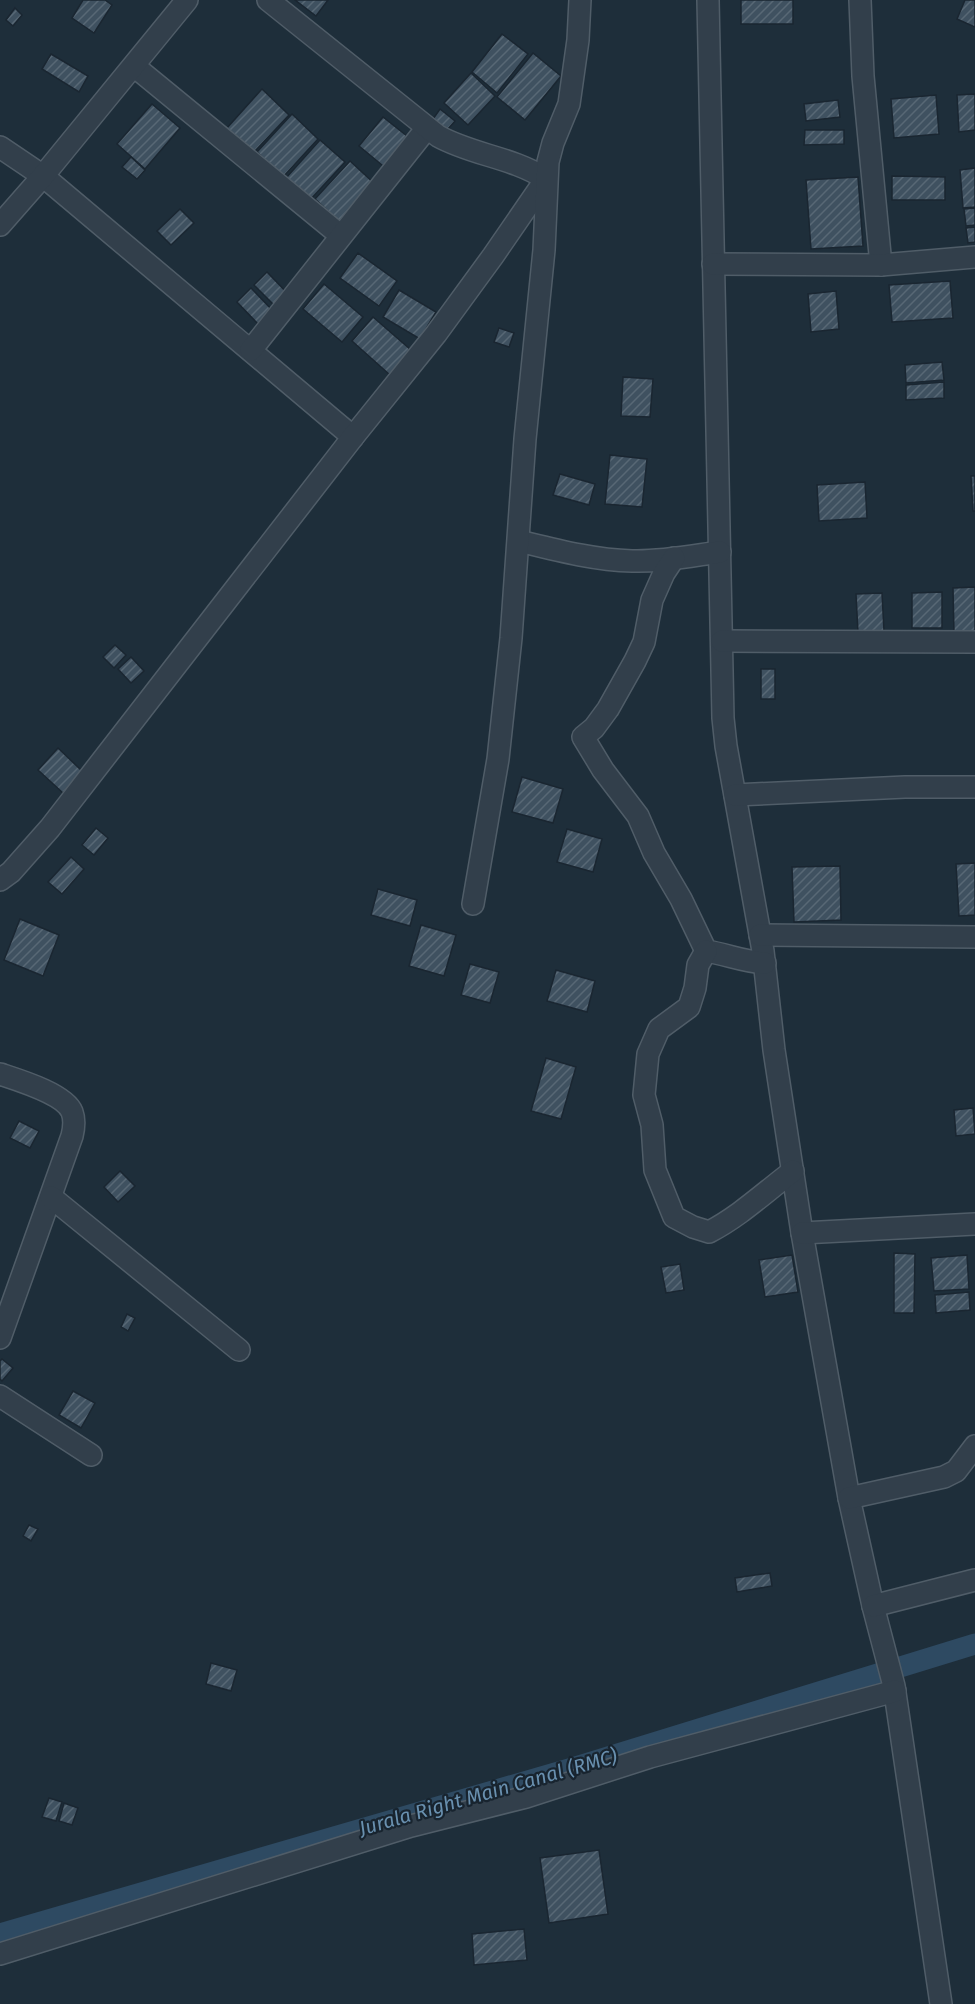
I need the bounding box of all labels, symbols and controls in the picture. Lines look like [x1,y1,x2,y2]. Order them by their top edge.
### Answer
water label: Jurala Right Main Canal (RMC) [355,1744,620,1841]

